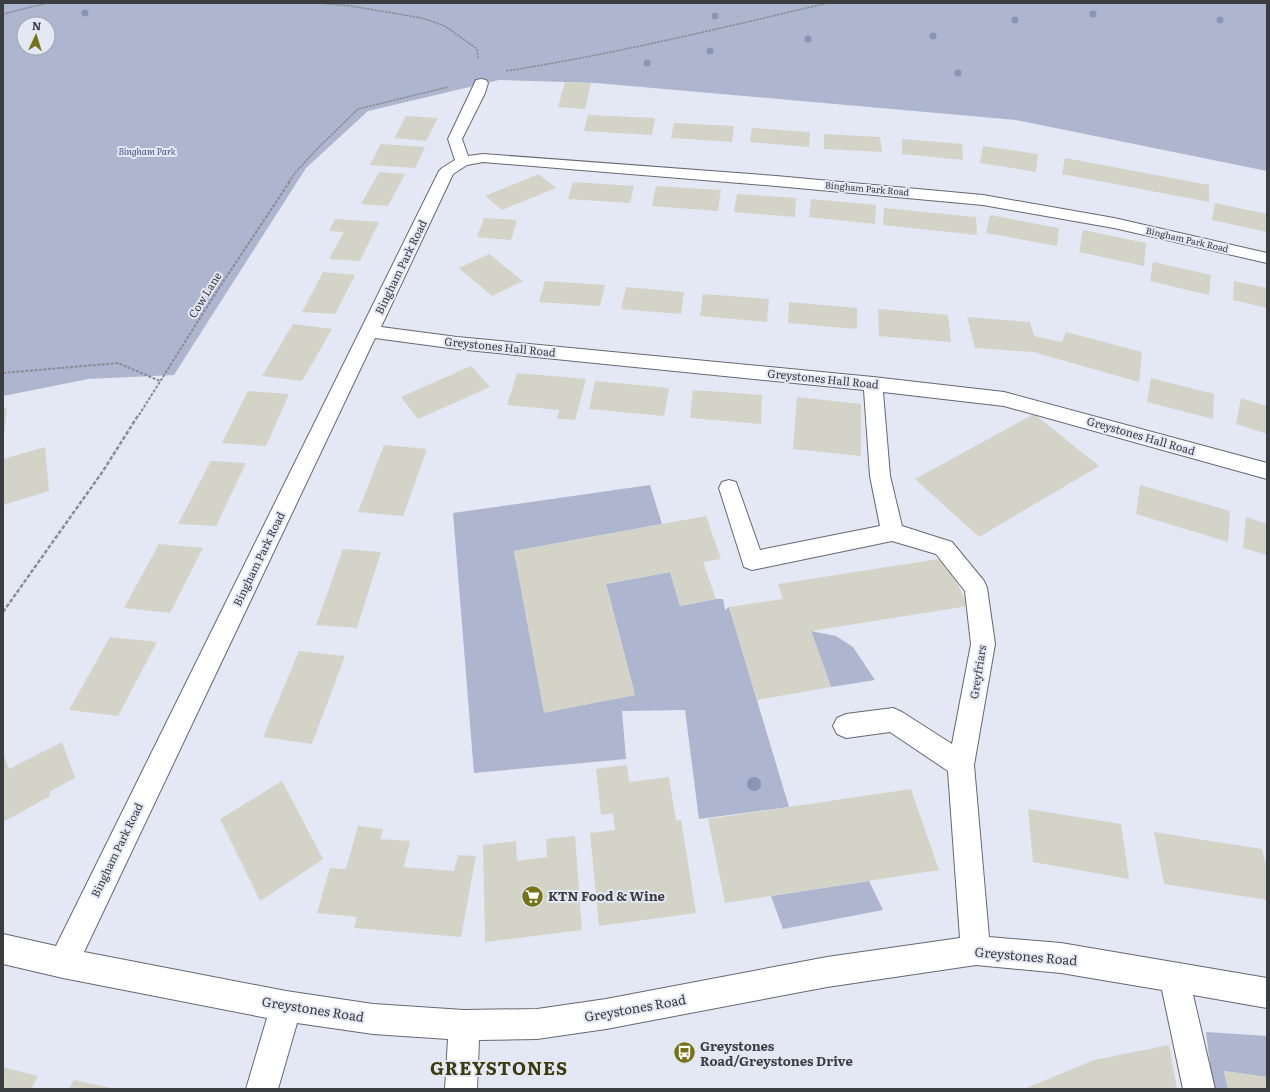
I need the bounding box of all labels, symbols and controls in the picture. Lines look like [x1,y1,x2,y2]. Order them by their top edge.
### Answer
north arrow [16,16,56,56]
text: N [32,17,42,33]
park label: Bingham Park [118,144,176,158]
street label: Bingham Park Road [824,177,910,199]
street label: Bingham Park Road [370,216,430,316]
street label: Bingham Park Road [1145,223,1230,255]
street label: Cow Lane [184,268,225,321]
street label: Greystones Hall Road [444,332,557,360]
street label: Greystones Hall Road [767,364,880,392]
street label: Greystones Hall Road [1085,412,1198,458]
street label: Bingham Park Road [228,508,288,608]
street label: Greyfriars [965,644,989,700]
street label: Bingham Park Road [86,799,146,899]
supermarket icon: KTN Food & Wine [519,883,545,909]
place label: KTN Food & Wine [548,886,665,905]
street label: Greystones Road [974,942,1078,969]
street label: Greystones Road [583,989,687,1026]
street label: Greystones Road [261,991,365,1026]
place label: Greystones Road/Greystones Drive [700,1036,853,1070]
bus stop icon: Greystones Road/Greystones Drive [672,1040,698,1066]
district label: GREYSTONES [430,1054,568,1081]

